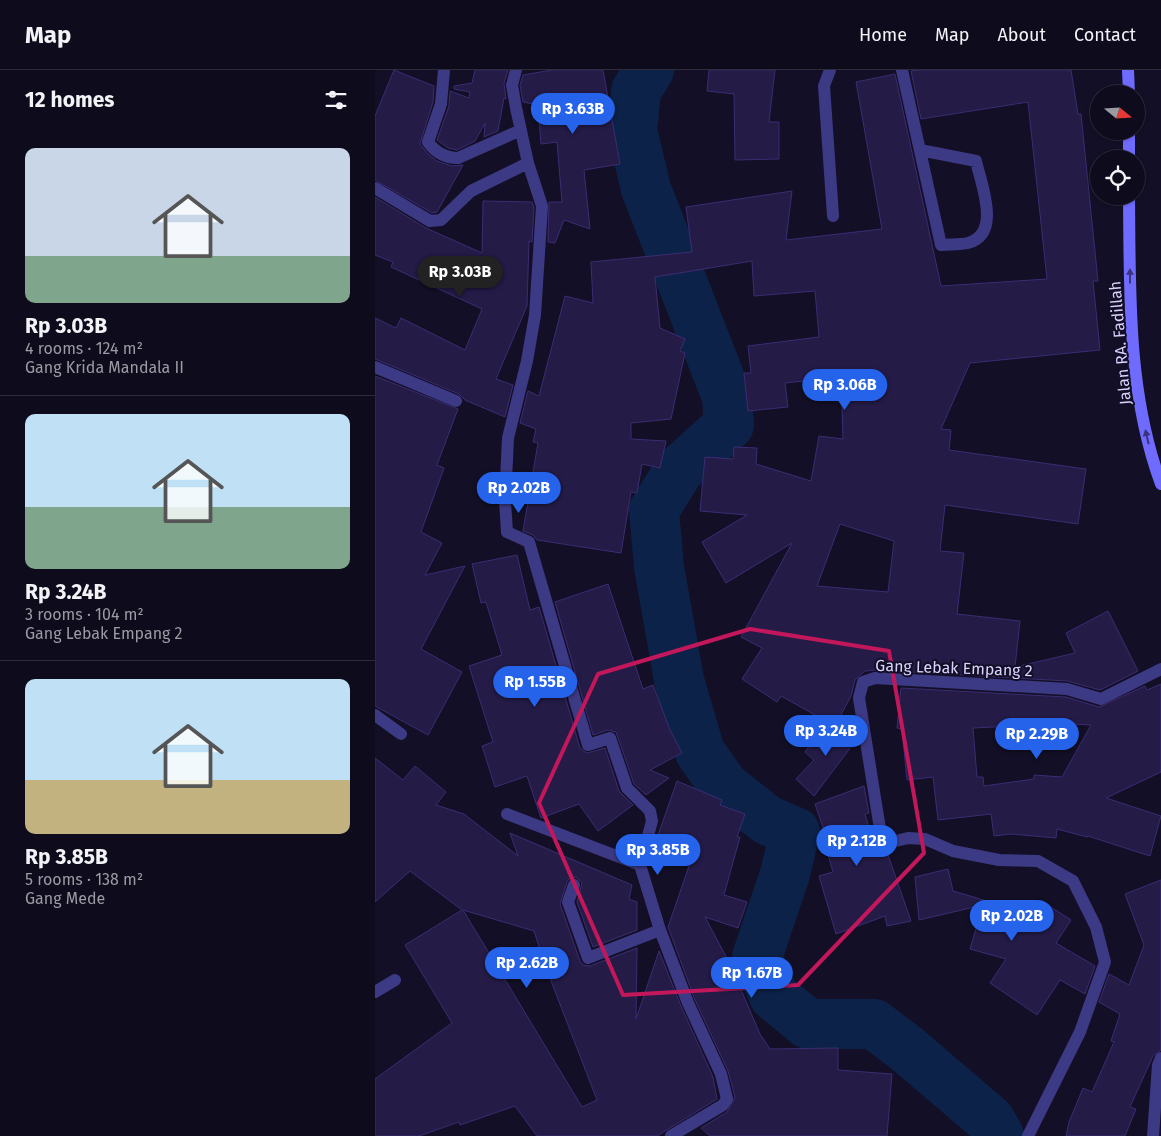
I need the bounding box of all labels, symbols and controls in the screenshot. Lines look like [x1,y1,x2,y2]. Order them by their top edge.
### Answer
text: Map [25,21,71,49]
text: Home [859,24,907,46]
text: Map [935,24,969,46]
text: About [997,24,1046,46]
text: Contact [1074,24,1136,46]
north arrow [1090,85,1145,140]
map controls [1090,85,1145,205]
icon: filters [322,86,350,114]
text: 12 homes [25,87,114,113]
pin: Rp 3.63B [521,92,625,135]
text: Rp 3.63B [542,99,604,118]
button: locate [1090,150,1145,205]
icon: home [143,181,233,271]
pin: Rp 3.03B [408,256,512,298]
text: Rp 3.03B [429,262,491,281]
one-way arrow [1126,268,1134,284]
street label: Jalan RA. Fadillah [1105,280,1135,406]
text: Rp 3.03B [25,313,107,339]
text: 4 rooms · 124 m² [25,339,143,358]
text: Gang Krida Mandala II [25,358,184,377]
pin: Rp 3.06B [793,368,897,411]
text: Rp 3.06B [813,375,877,394]
one-way arrow [1143,430,1151,445]
icon: home [143,446,233,536]
pin: Rp 2.02B [467,472,571,514]
text: Rp 2.02B [488,478,550,497]
text: Rp 3.24B [25,579,107,605]
text: 3 rooms · 104 m² [25,605,144,624]
text: Gang Lebak Empang 2 [25,624,183,643]
street label: Gang Lebak Empang 2 [875,656,1033,680]
pin: Rp 1.55B [483,666,587,708]
text: Rp 1.55B [504,672,566,691]
icon: home [143,711,233,801]
pin: Rp 3.24B [774,714,878,757]
pin: Rp 2.29B [985,718,1089,760]
text: Rp 3.24B [795,721,857,740]
text: Rp 2.29B [1006,724,1068,743]
pin: Rp 2.12B [805,824,909,867]
text: Rp 2.12B [827,831,887,850]
pin: Rp 3.85B [606,834,710,876]
text: Rp 3.85B [626,840,690,859]
text: Rp 3.85B [25,844,108,870]
text: 5 rooms · 138 m² [25,870,143,889]
text: Gang Mede [25,889,105,908]
pin: Rp 2.02B [960,900,1064,942]
text: Rp 2.02B [981,906,1043,925]
pin: Rp 2.62B [475,946,579,989]
text: Rp 2.62B [496,953,558,972]
pin: Rp 1.67B [700,956,804,999]
text: Rp 1.67B [722,963,782,982]

